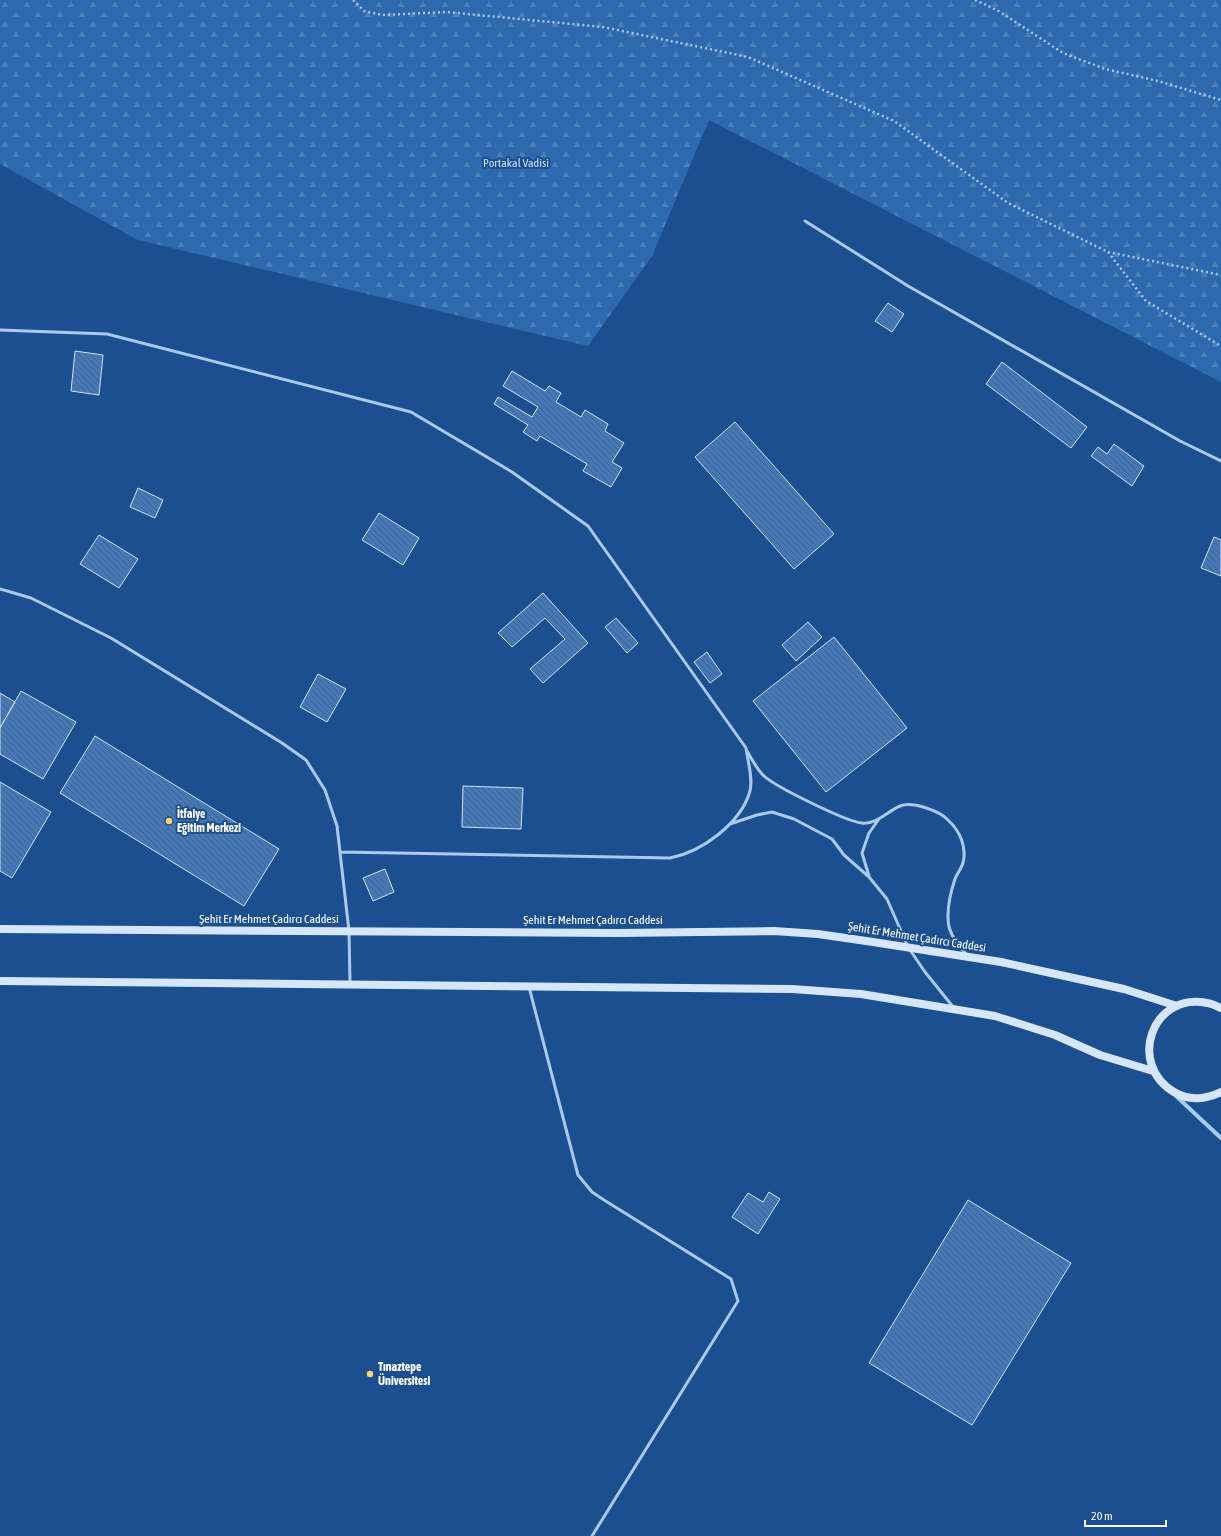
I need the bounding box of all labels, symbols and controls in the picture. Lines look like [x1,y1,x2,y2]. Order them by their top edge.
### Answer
park label: Portakal Vadisi [483,156,549,170]
place label: İtfaiye Eğitim Merkezi [177,806,241,835]
marker: İtfaiye Eğitim Merkezi [164,816,174,826]
street label: Şehit Er Mehmet Çadırcı Caddesi [199,912,339,926]
street label: Şehit Er Mehmet Çadırcı Caddesi [523,913,663,927]
street label: Şehit Er Mehmet Çadırcı Caddesi [847,919,987,955]
place label: Tınaztepe Üniversitesi [378,1360,430,1388]
marker: Tınaztepe Üniversitesi [365,1369,375,1379]
scale bar [1085,1502,1166,1528]
text: 20 m [1091,1509,1113,1523]

